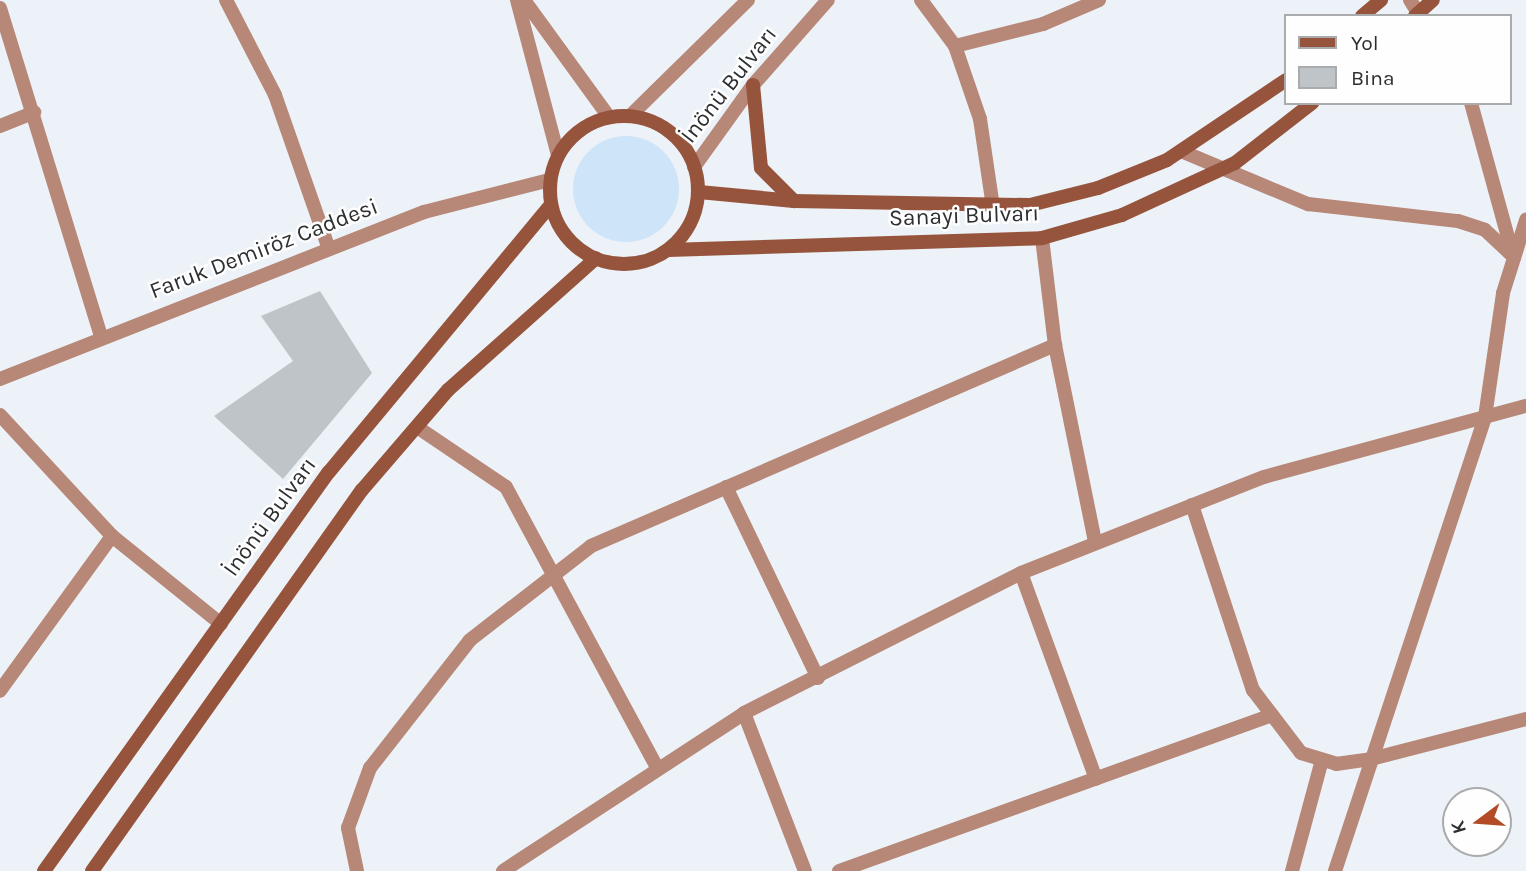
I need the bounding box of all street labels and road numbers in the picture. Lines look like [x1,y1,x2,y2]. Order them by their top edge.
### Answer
street label: İnönü Bulvarı [675,21,783,149]
street label: Faruk Demiröz Caddesi [146,193,382,305]
street label: Sanayi Bulvarı [888,200,1040,232]
street label: İnönü Bulvarı [218,452,322,582]

